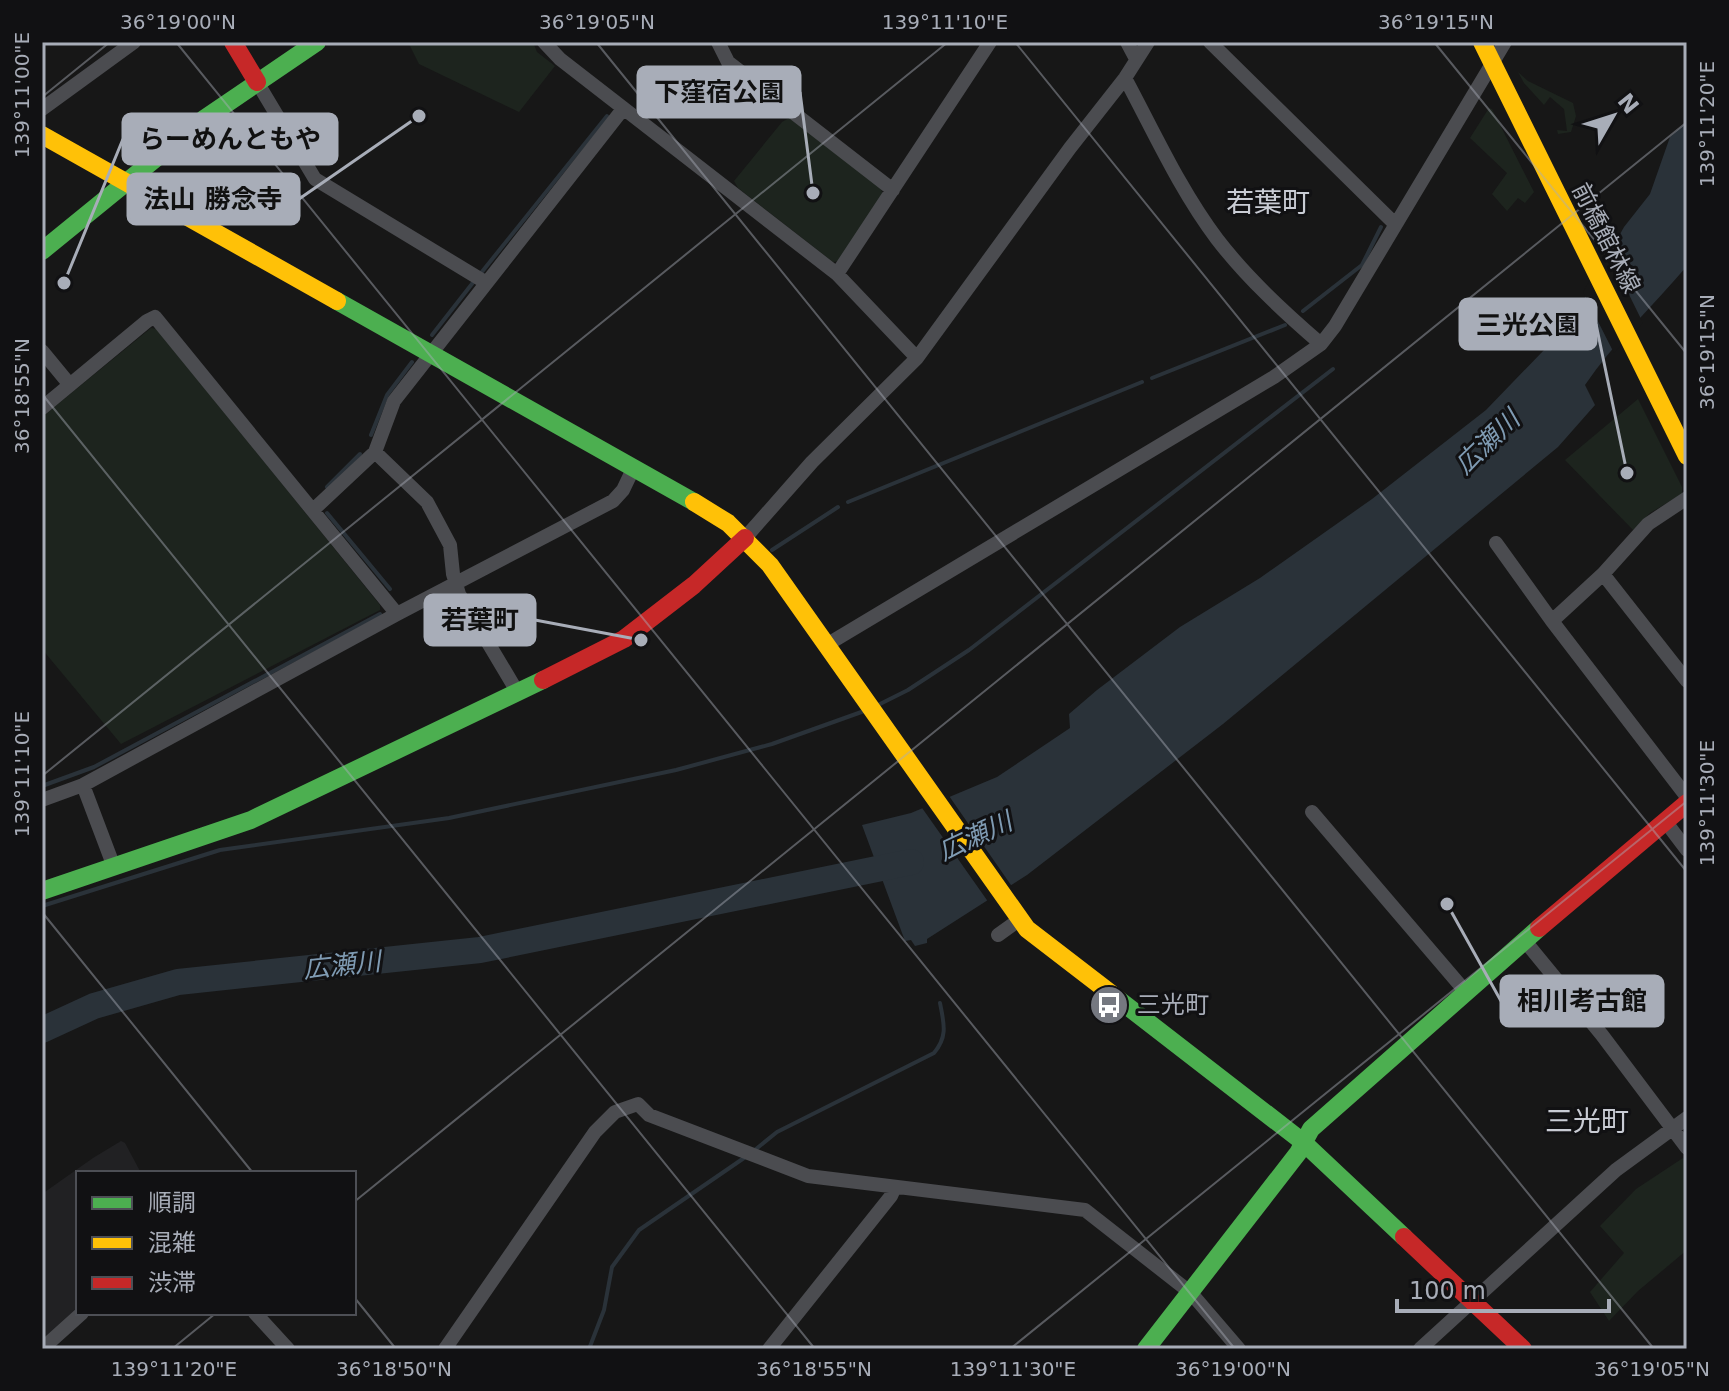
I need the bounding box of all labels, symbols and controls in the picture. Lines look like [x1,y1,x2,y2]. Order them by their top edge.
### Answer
text: 36°19'00"N [120,10,236,34]
text: 36°19'05"N [539,10,655,34]
text: 139°11'10"E [882,10,1008,34]
text: 36°19'15"N [1378,10,1494,34]
text: 139°11'00"E [10,32,34,158]
text: 139°11'20"E [1695,61,1719,187]
callout: 下窪宿公園 [638,67,800,117]
north arrow [1573,76,1653,156]
text: 下窪宿公園 [654,77,784,107]
text: N [1613,89,1644,119]
callout: らーめんともや [123,114,337,164]
text: らーめんともや [139,124,321,154]
callout: 法山 勝念寺 [128,174,299,224]
street label: 前橋館林線 [1566,178,1646,298]
text: 法山 勝念寺 [143,184,283,214]
district label: 若葉町 [1226,186,1310,219]
text: 36°19'15"N [1695,294,1719,410]
callout: 三光公園 [1460,299,1596,349]
text: 三光公園 [1476,310,1580,340]
text: 36°18'55"N [10,338,34,454]
water label: 広瀬川 [1449,402,1528,480]
callout: 若葉町 [425,595,535,645]
text: 若葉町 [441,605,519,635]
text: 139°11'10"E [10,711,34,837]
text: 139°11'30"E [1695,740,1719,866]
water label: 広瀬川 [933,805,1019,866]
water label: 広瀬川 [302,946,385,984]
callout: 相川考古館 [1501,976,1663,1026]
bus stop icon: 三光町 [1088,984,1130,1026]
text: 相川考古館 [1517,986,1647,1016]
place label: 三光町 [1137,991,1209,1019]
district label: 三光町 [1545,1105,1629,1138]
legend [76,1171,356,1315]
text: 順調 [148,1189,196,1217]
text: 混雑 [148,1229,196,1257]
scale bar [1397,1263,1609,1313]
text: 渋滞 [148,1269,196,1297]
text: 100 m [1409,1277,1486,1305]
text: 139°11'20"E [111,1357,237,1381]
text: 36°18'50"N [336,1357,452,1381]
text: 36°18'55"N [756,1357,872,1381]
text: 139°11'30"E [950,1357,1076,1381]
text: 36°19'00"N [1175,1357,1291,1381]
text: 36°19'05"N [1594,1357,1710,1381]

